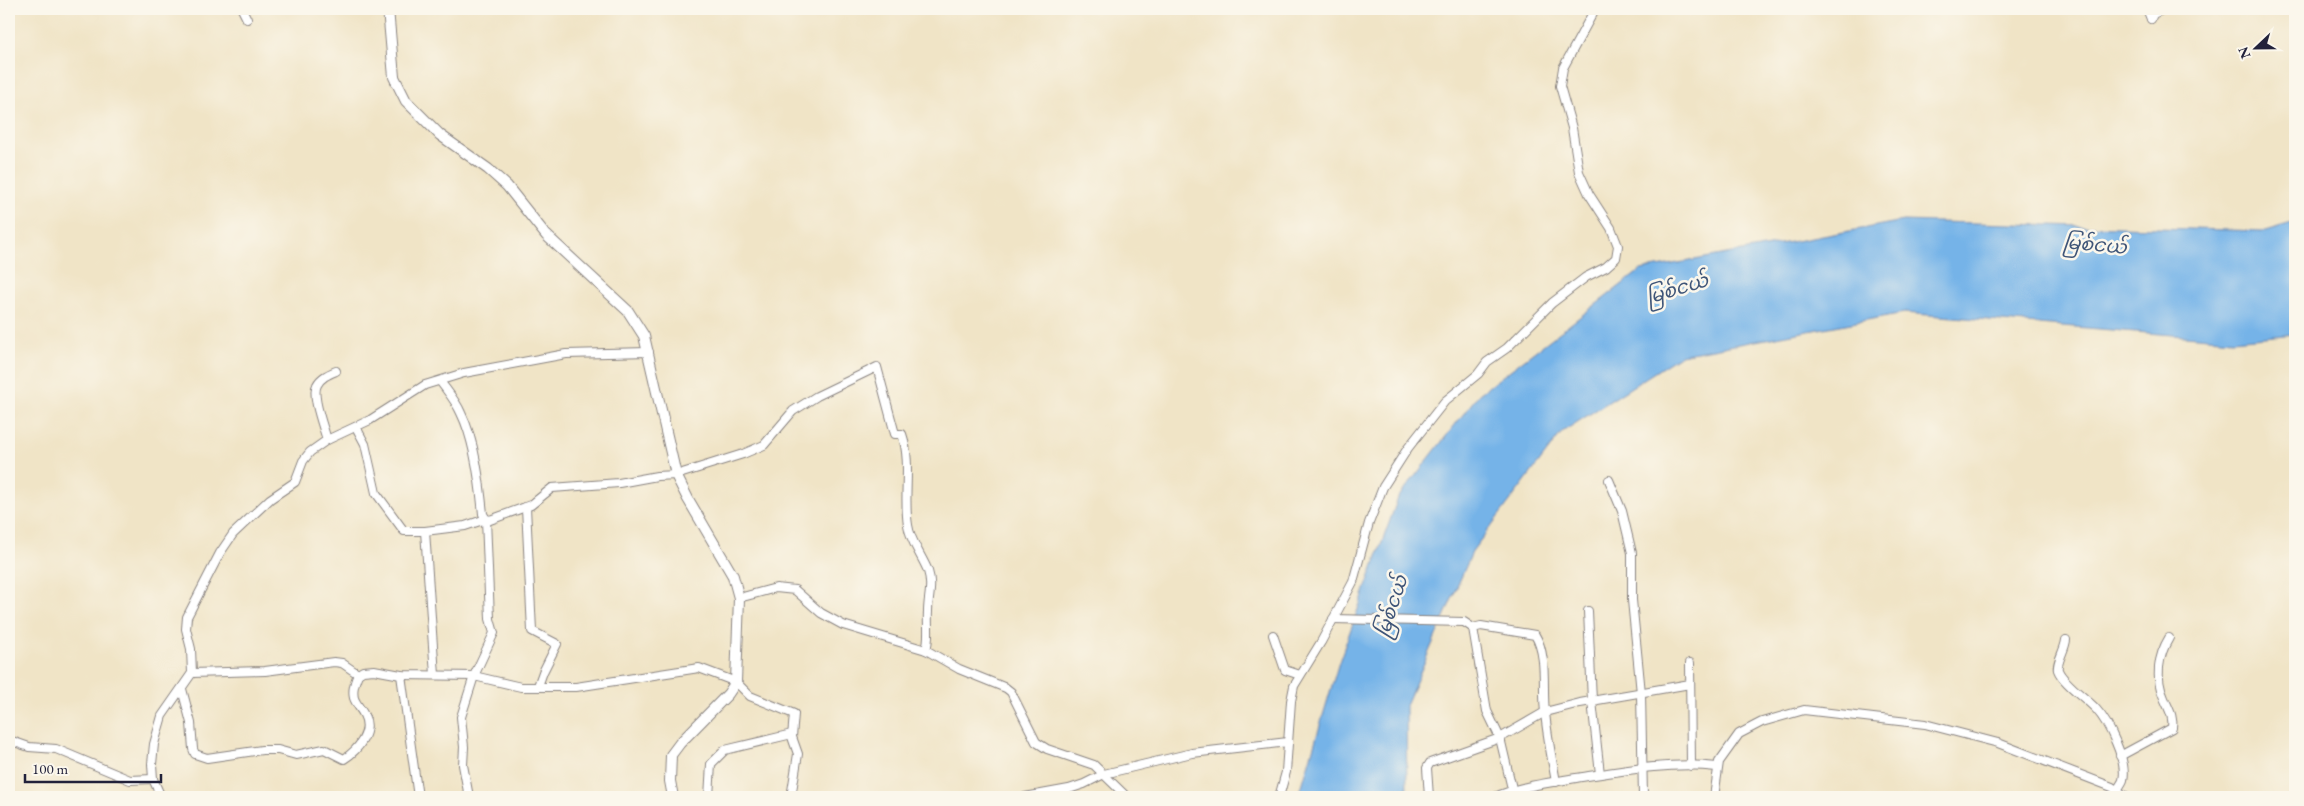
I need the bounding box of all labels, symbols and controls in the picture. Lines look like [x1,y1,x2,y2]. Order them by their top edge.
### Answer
north arrow [2232,22,2282,72]
text: N [2233,44,2254,61]
water label: မြစ်ငယ် [2062,228,2130,263]
water label: မြစ်ငယ် [1643,266,1714,313]
water label: မြစ်ငယ် [1369,570,1417,641]
scale bar [25,751,161,783]
text: 100 m [32,759,69,778]

